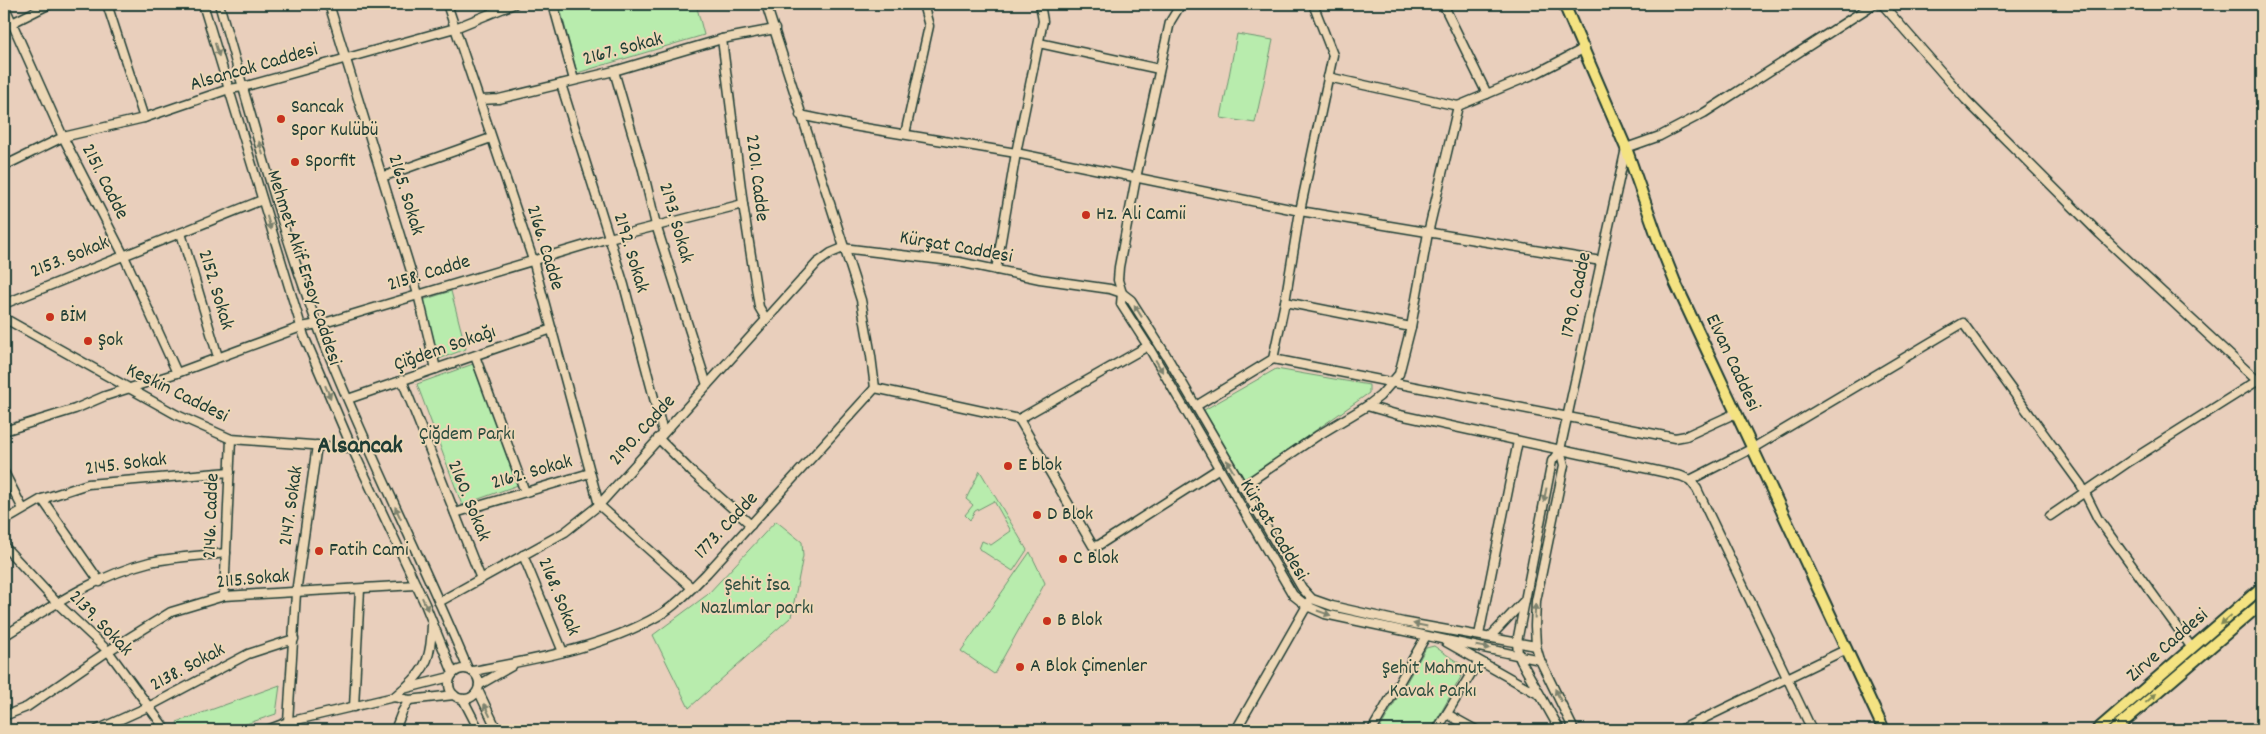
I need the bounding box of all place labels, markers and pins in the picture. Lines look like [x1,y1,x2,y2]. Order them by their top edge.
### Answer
place label: Sancak Spor Kulübü [291,94,378,145]
marker: Sancak Spor Kulübü [275,113,287,125]
place label: Sporfit [305,148,356,176]
marker: Sporfit [289,156,301,168]
place label: Hz. Ali Camii [1096,201,1186,229]
marker: Hz. Ali Camii [1080,209,1092,221]
place label: BİM [60,303,87,331]
marker: BİM [44,311,56,323]
place label: Şok [98,327,123,355]
marker: Şok [82,335,94,347]
place label: E blok [1018,452,1062,480]
marker: E blok [1002,460,1014,472]
place label: D Blok [1047,501,1093,529]
marker: D Blok [1031,509,1043,521]
place label: Fatih Cami [329,537,409,565]
marker: Fatih Cami [313,545,325,557]
place label: C Blok [1073,545,1119,573]
marker: C Blok [1057,553,1069,565]
place label: B Blok [1057,607,1102,635]
marker: B Blok [1041,615,1053,627]
place label: A Blok Çimenler [1030,653,1148,681]
marker: A Blok Çimenler [1014,661,1026,673]

